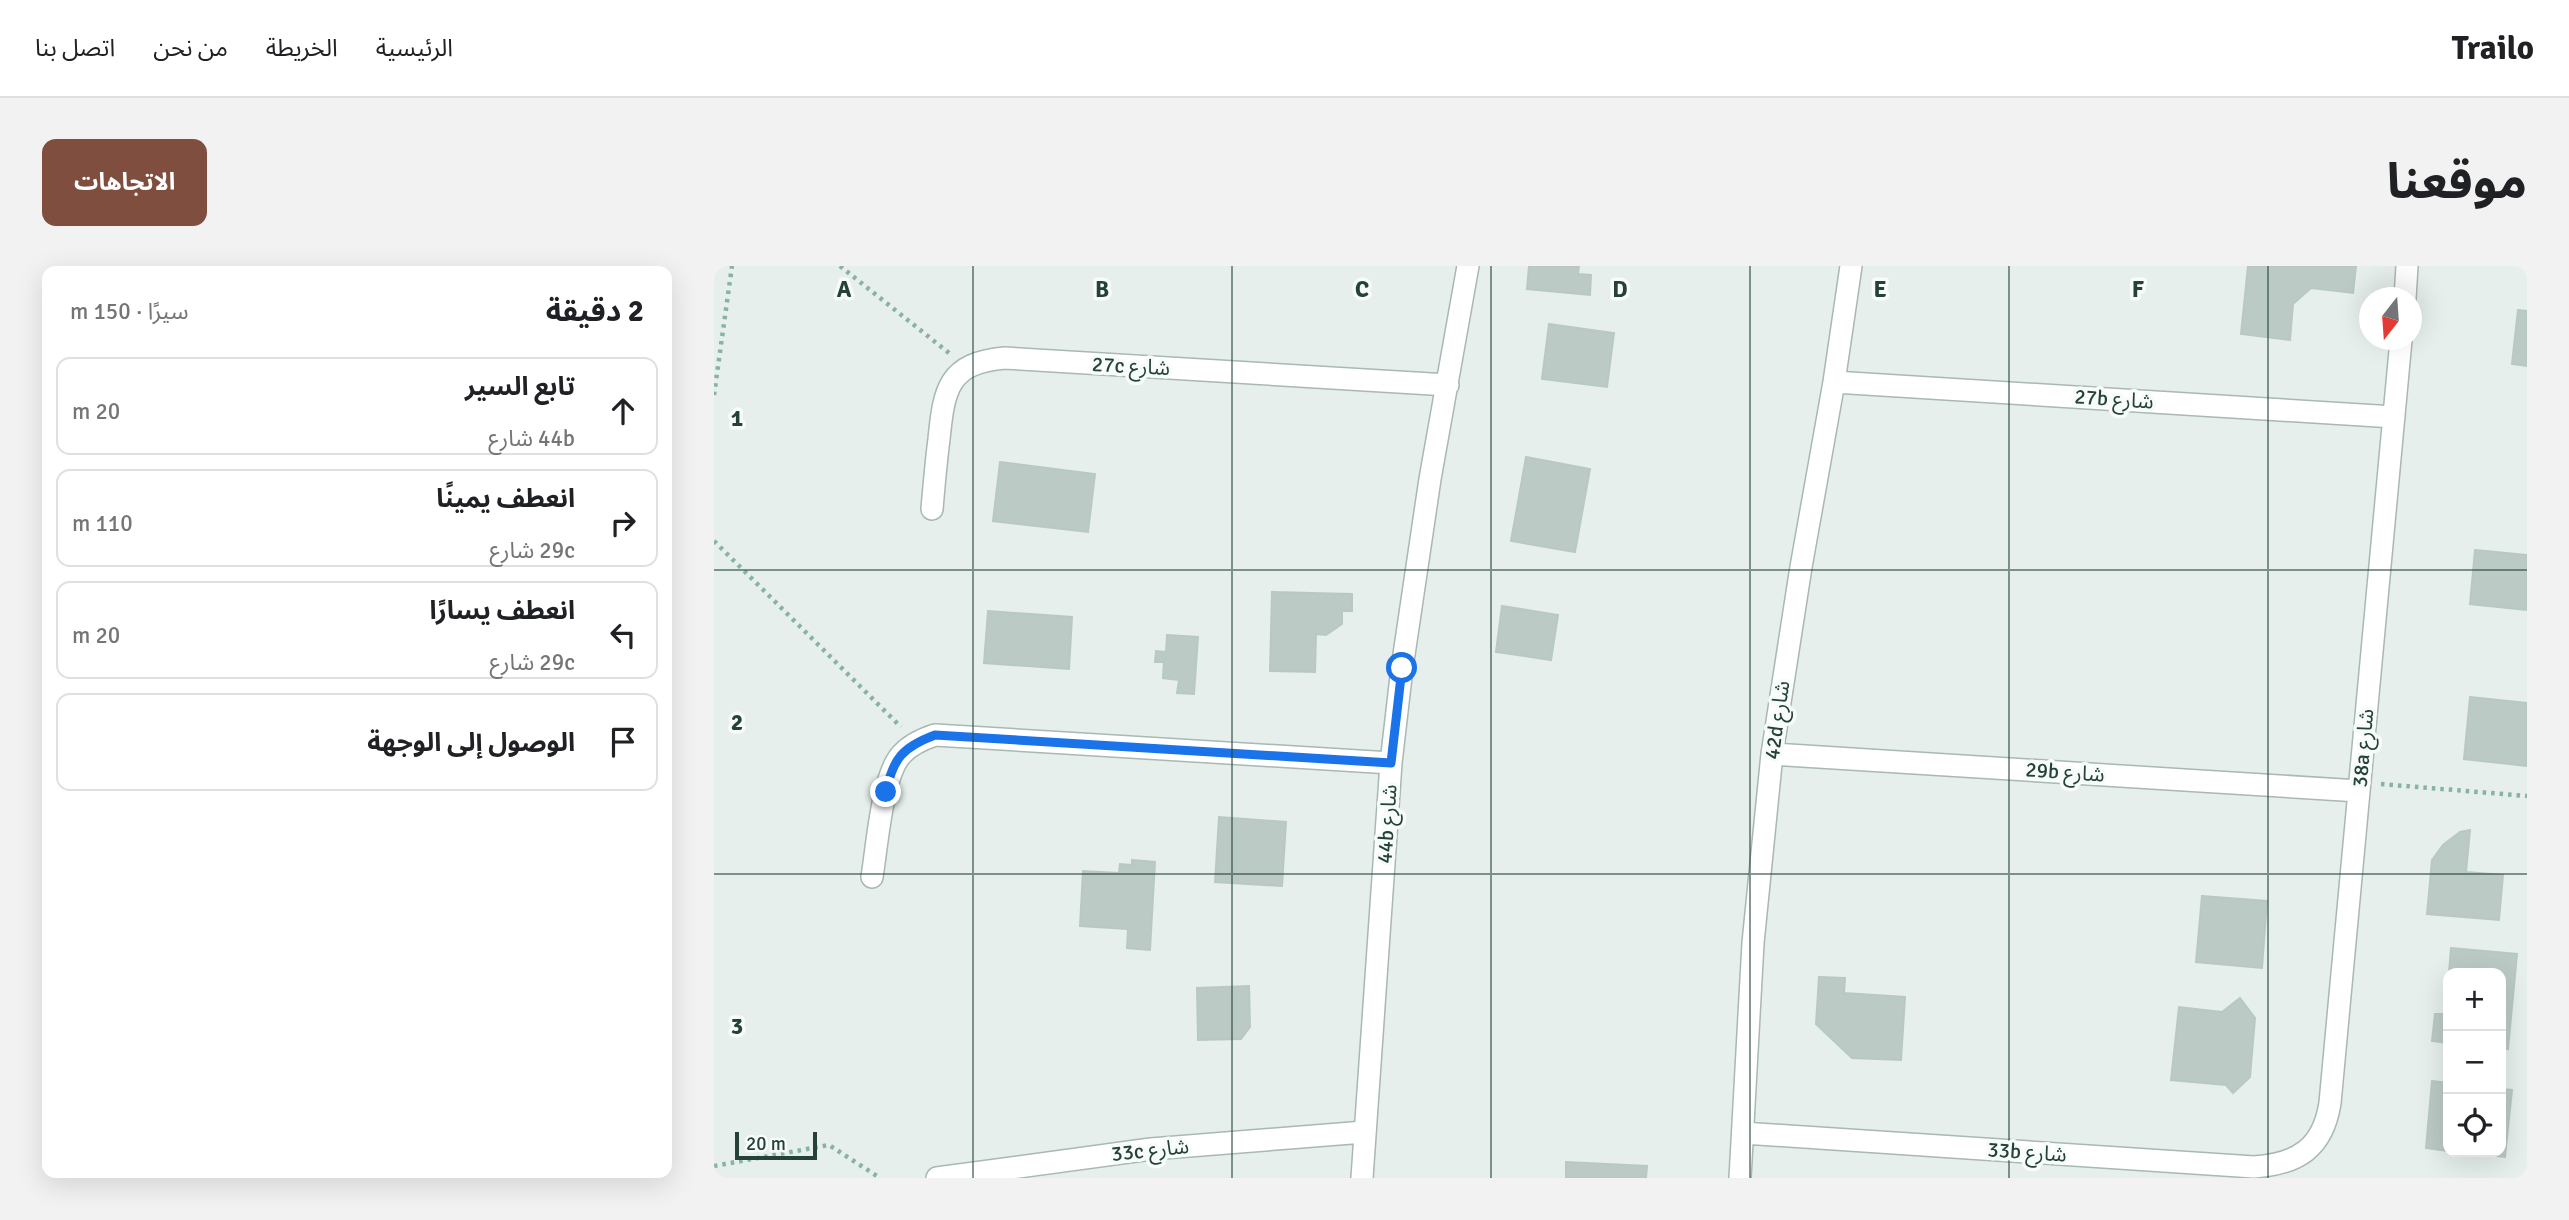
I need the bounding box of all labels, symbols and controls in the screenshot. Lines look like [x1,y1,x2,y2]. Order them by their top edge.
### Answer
text: Trailo [2452,28,2534,69]
text: اتصل بنا [35,33,115,63]
text: من نحن [153,33,228,63]
text: الخريطة [266,33,338,63]
text: الرئيسية [376,33,453,63]
button: الاتجاهات [42,139,207,226]
text: موقعنا [2387,152,2527,212]
text: A [837,275,852,304]
text: B [1095,275,1109,304]
text: C [1355,275,1369,304]
text: D [1612,275,1628,304]
text: E [1873,275,1887,304]
text: F [2132,275,2144,304]
north arrow [2359,287,2422,350]
text: 2 دقيقة [546,293,644,330]
text: سيرًا · 150 m [70,297,188,326]
street label: 27c شارع [1091,351,1171,383]
text: تابع السير [465,371,575,403]
street label: 27b شارع [2073,383,2154,417]
icon: ahead [604,392,642,430]
text: 20 m [72,397,120,426]
text: 1 [731,404,743,433]
text: 44b شارع [488,424,575,453]
text: انعطف يمينًا [436,483,575,515]
icon: right [604,504,642,542]
text: 110 m [72,509,133,538]
text: 29c شارع [489,536,575,565]
text: انعطف يسارًا [430,595,575,627]
icon: left [604,616,642,654]
text: 20 m [72,621,120,650]
text: 29c شارع [489,648,575,677]
route start [1386,652,1417,683]
street label: 42d شارع [1759,679,1797,761]
text: 2 [731,708,743,737]
street label: 38a شارع [2347,708,2381,789]
icon: arrive [604,723,642,761]
text: الوصول إلى الوجهة [367,727,575,759]
street label: 29b شارع [2024,756,2105,790]
route end [870,776,901,807]
street label: 44b شارع [1371,784,1405,865]
map controls [2443,968,2506,1157]
button: + [2443,968,2506,1031]
text: 3 [731,1012,743,1041]
button: − [2443,1031,2506,1094]
button: locate [2443,1094,2506,1157]
scale bar [735,1129,817,1161]
text: 20 m [746,1132,786,1156]
street label: 33c شارع [1110,1133,1190,1169]
street label: 33b شارع [1986,1136,2067,1170]

